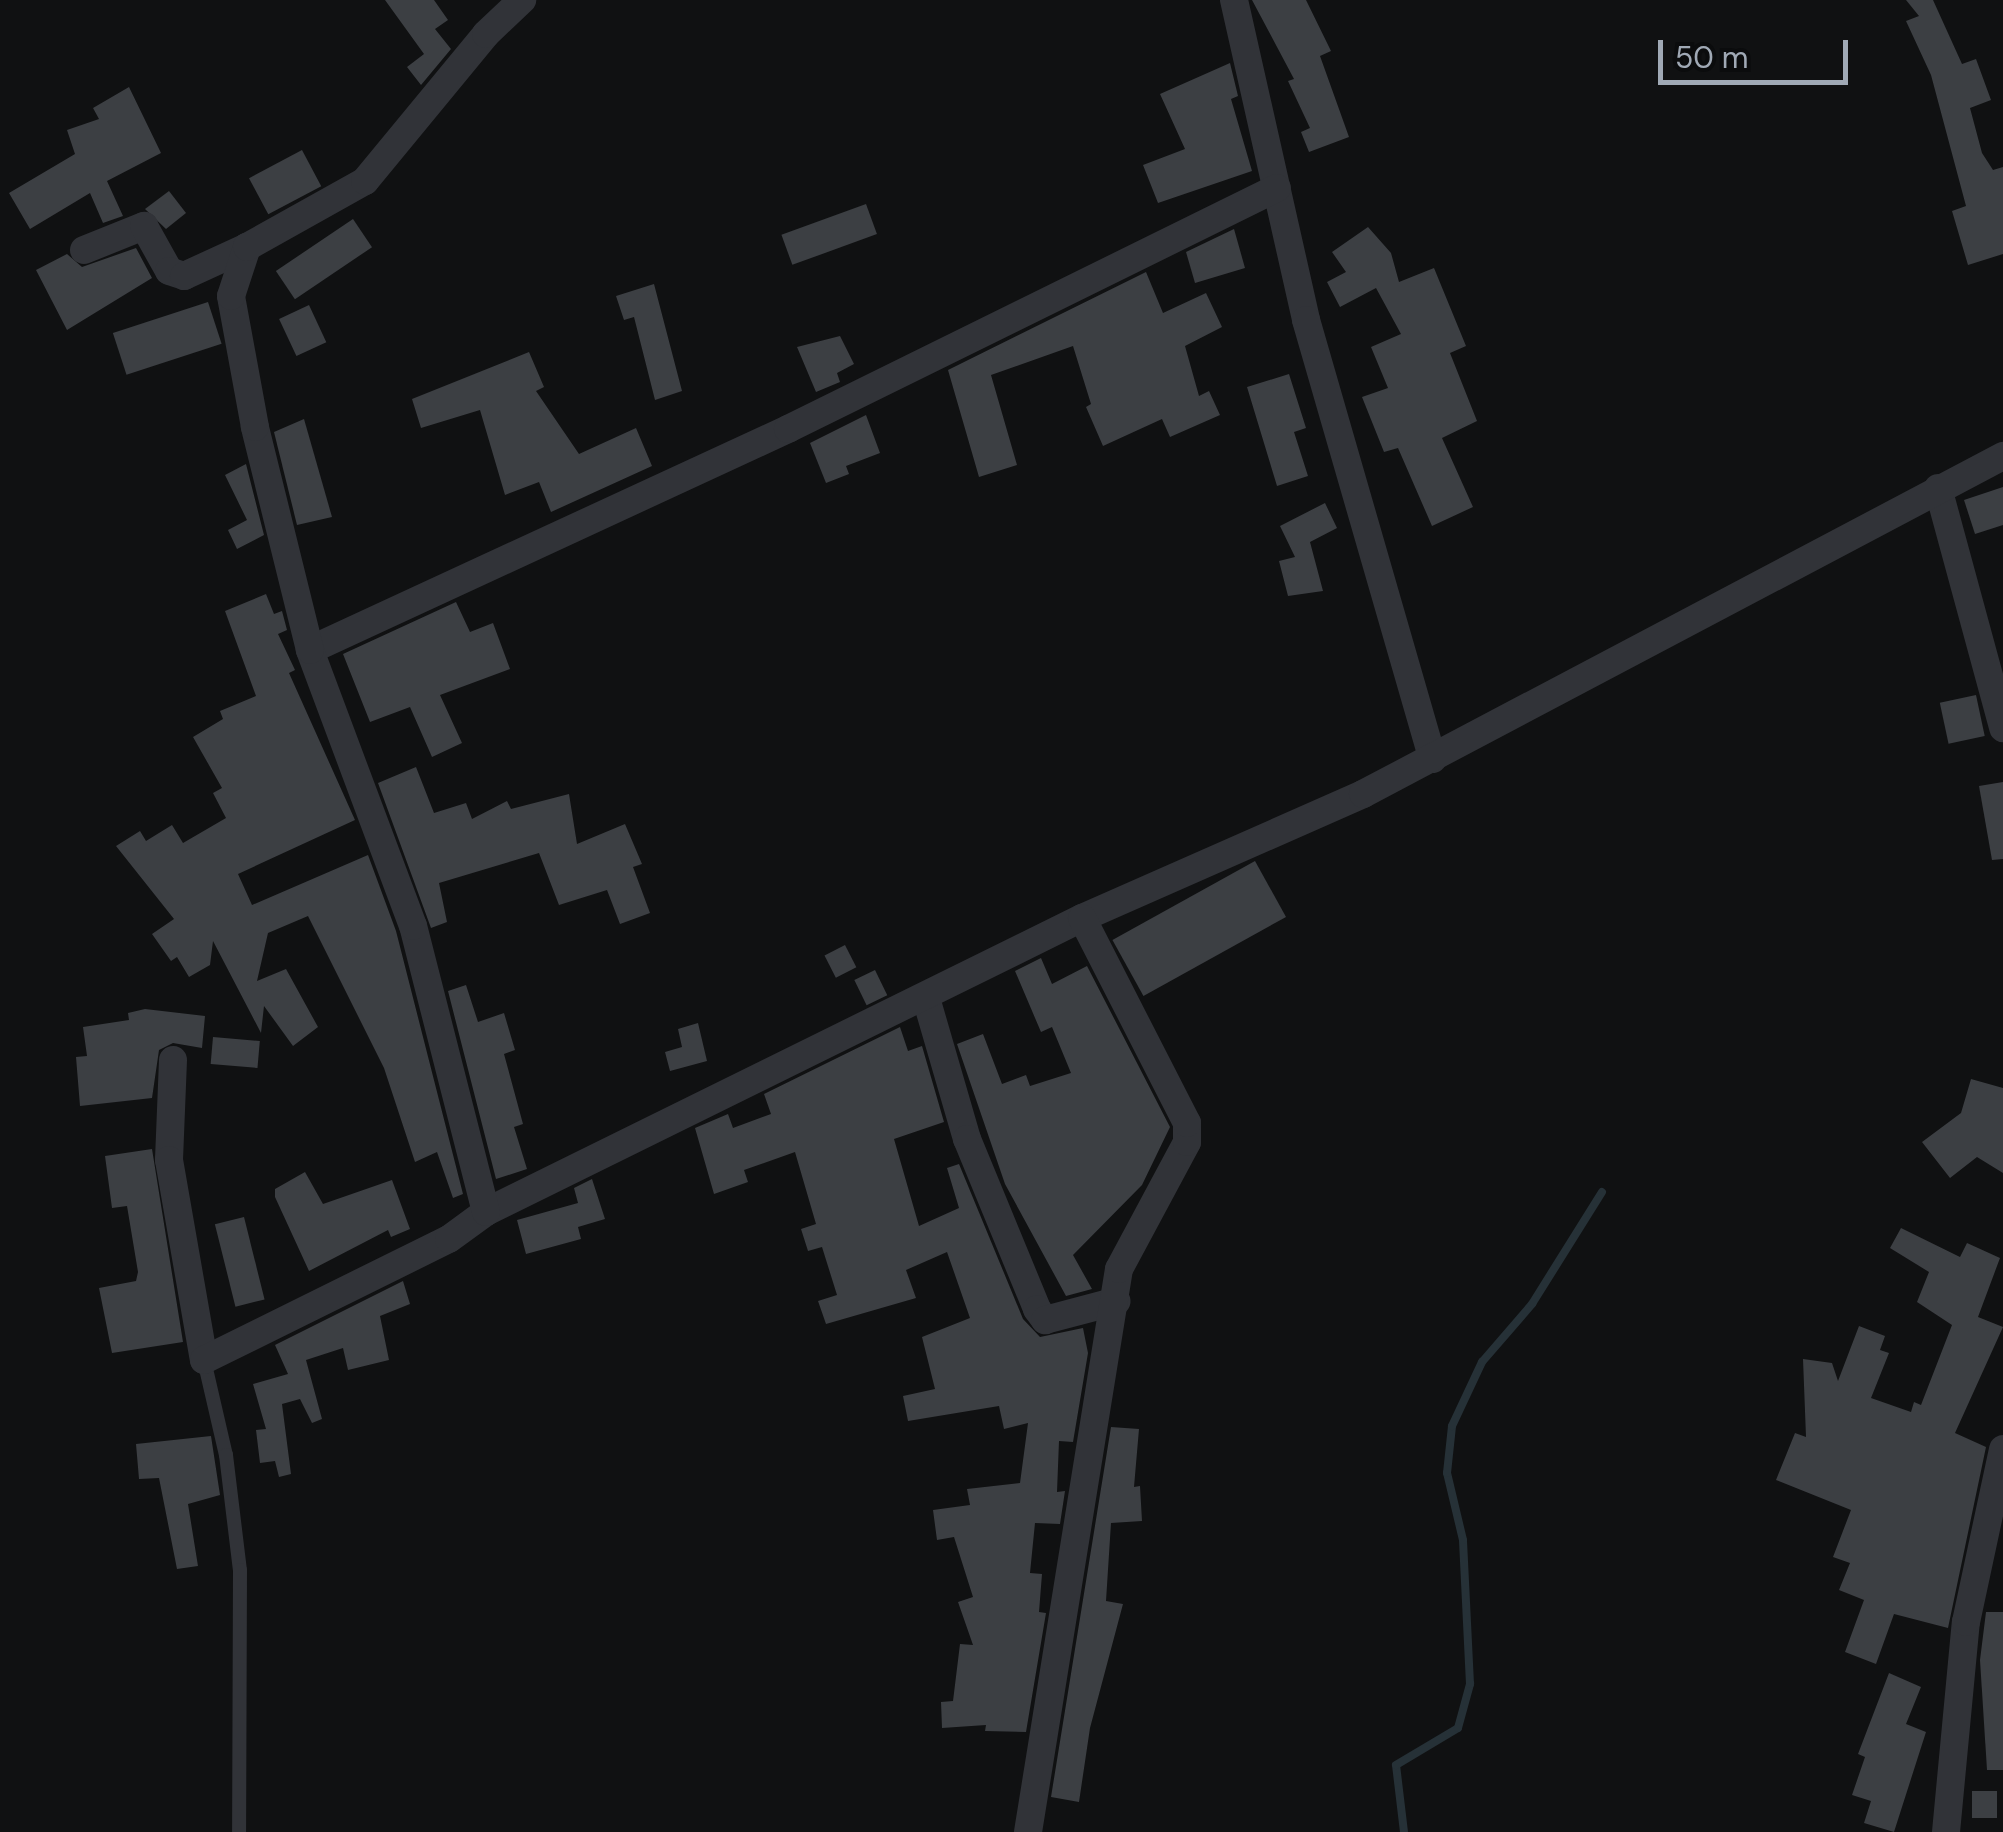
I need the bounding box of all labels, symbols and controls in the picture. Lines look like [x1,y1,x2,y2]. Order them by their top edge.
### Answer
scale bar [1663,20,1853,82]
text: 50 m [1675,38,1749,77]

